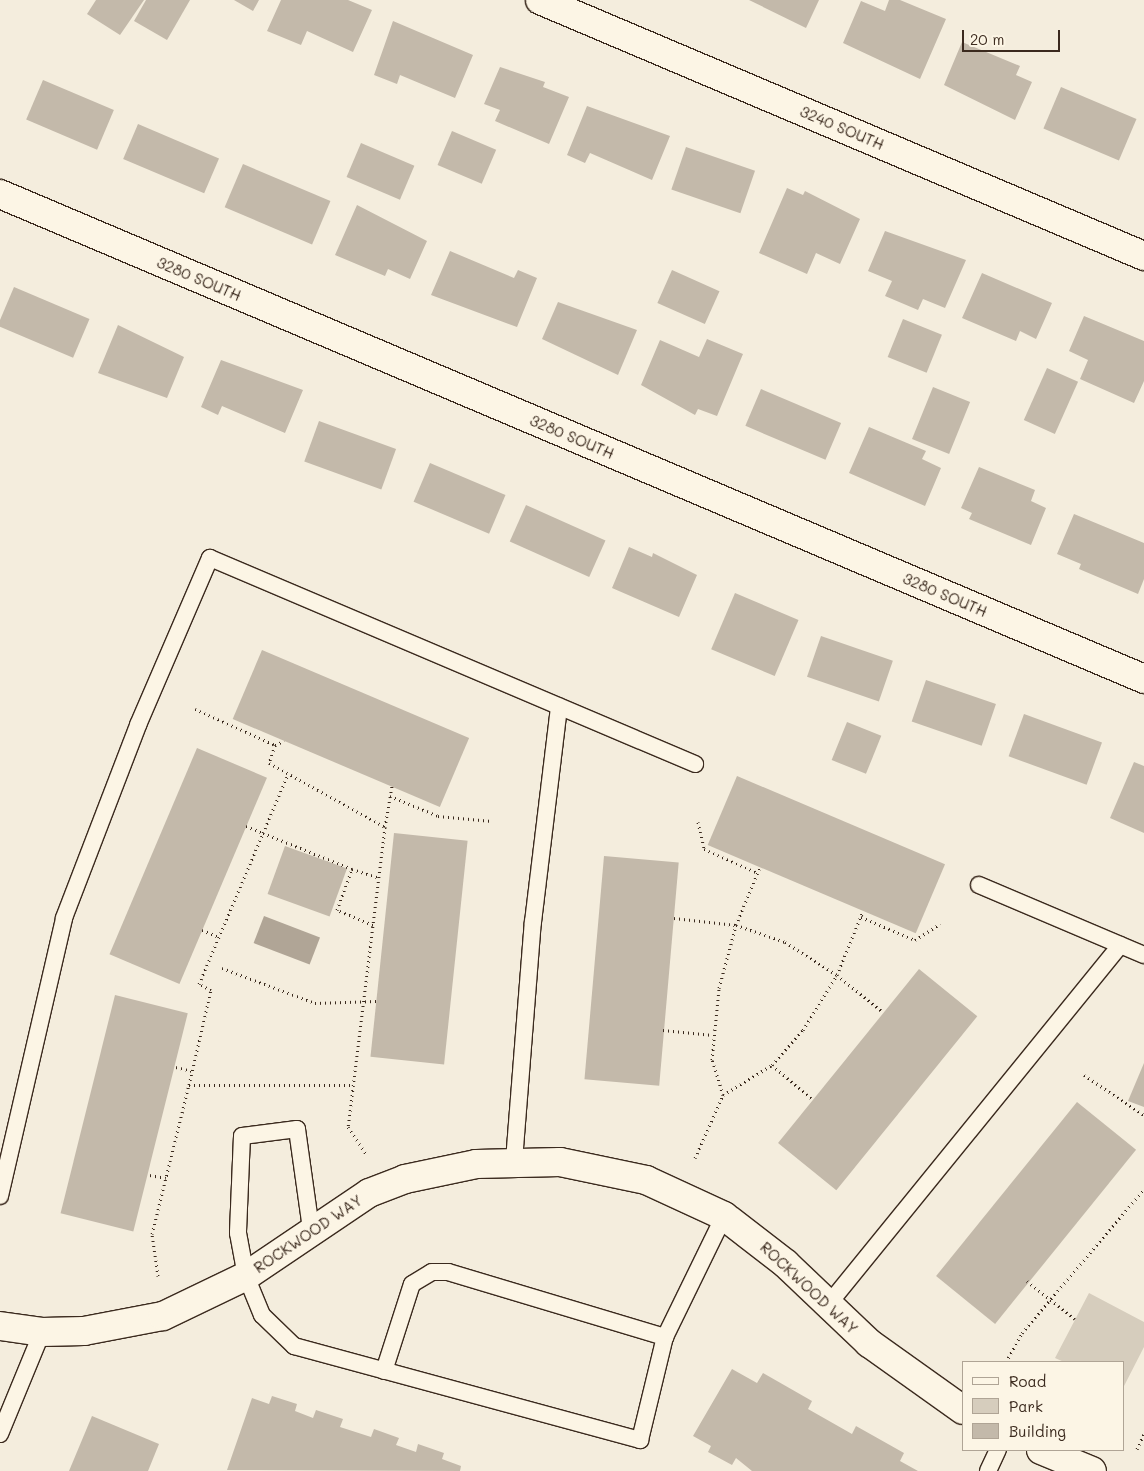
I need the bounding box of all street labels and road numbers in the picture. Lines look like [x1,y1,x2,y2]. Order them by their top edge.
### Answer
street label: 3240 SOUTH [797,102,887,154]
street label: 3280 SOUTH [154,253,244,305]
street label: 3280 SOUTH [527,411,617,463]
street label: 3280 SOUTH [900,569,990,621]
street label: ROCKWOOD WAY [250,1191,366,1277]
street label: ROCKWOOD WAY [757,1238,861,1338]

